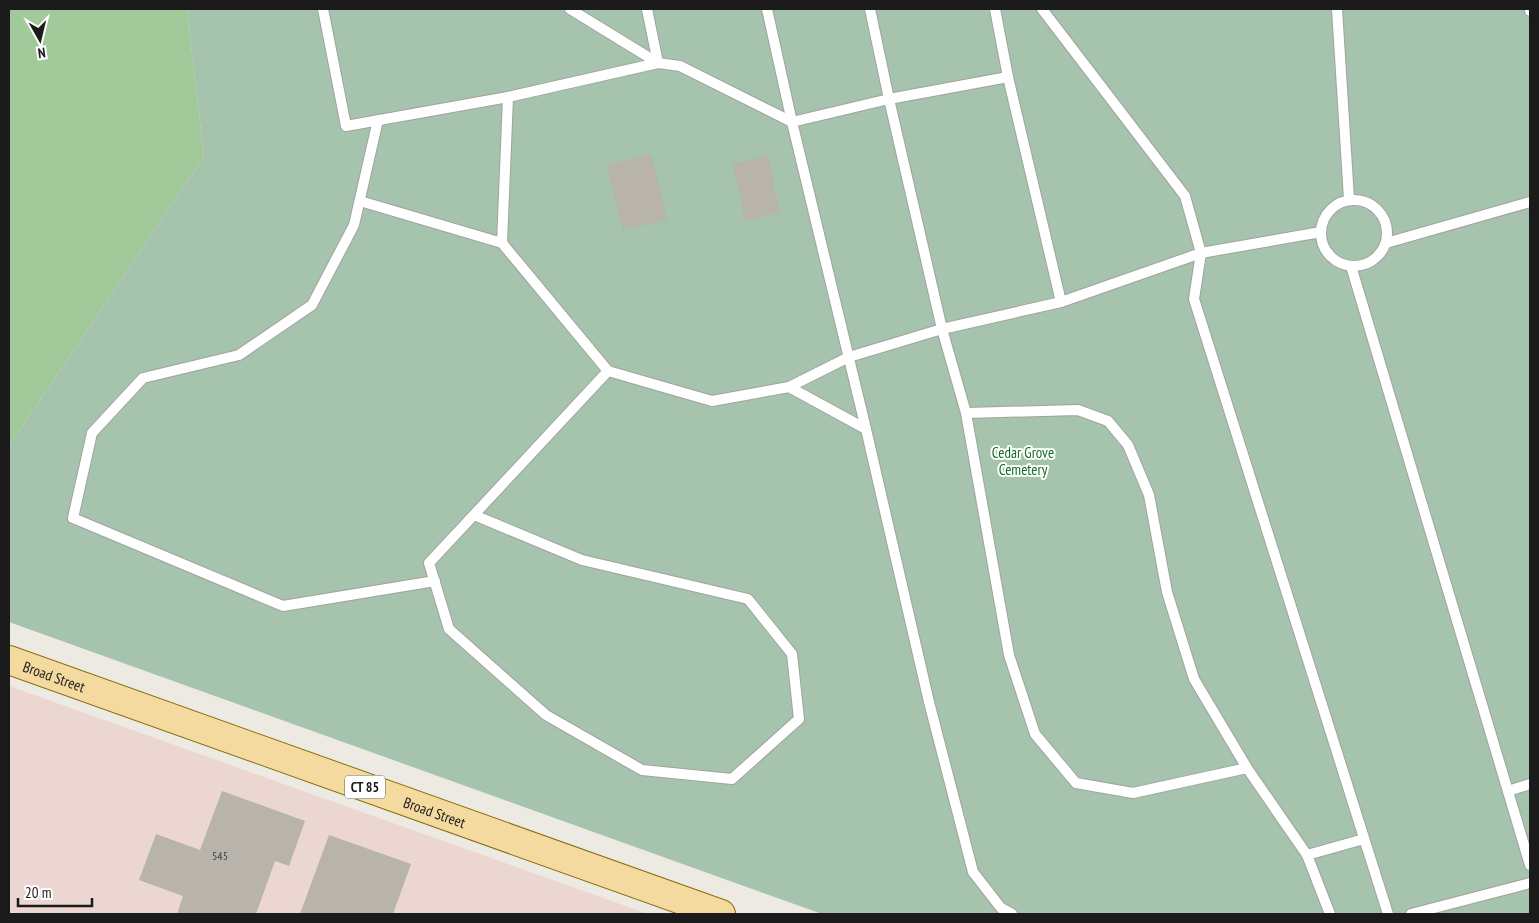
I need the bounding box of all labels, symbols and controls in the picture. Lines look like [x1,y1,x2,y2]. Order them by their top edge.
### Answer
north arrow [15,15,65,65]
text: N [37,43,47,62]
park label: Cedar Grove Cemetery [992,443,1054,479]
street label: Broad Street [21,656,88,696]
road number: CT 85 [345,776,385,799]
street label: Broad Street [401,792,468,832]
house number: 545 [212,848,228,863]
scale bar [18,876,91,908]
text: 20 m [25,883,51,902]

